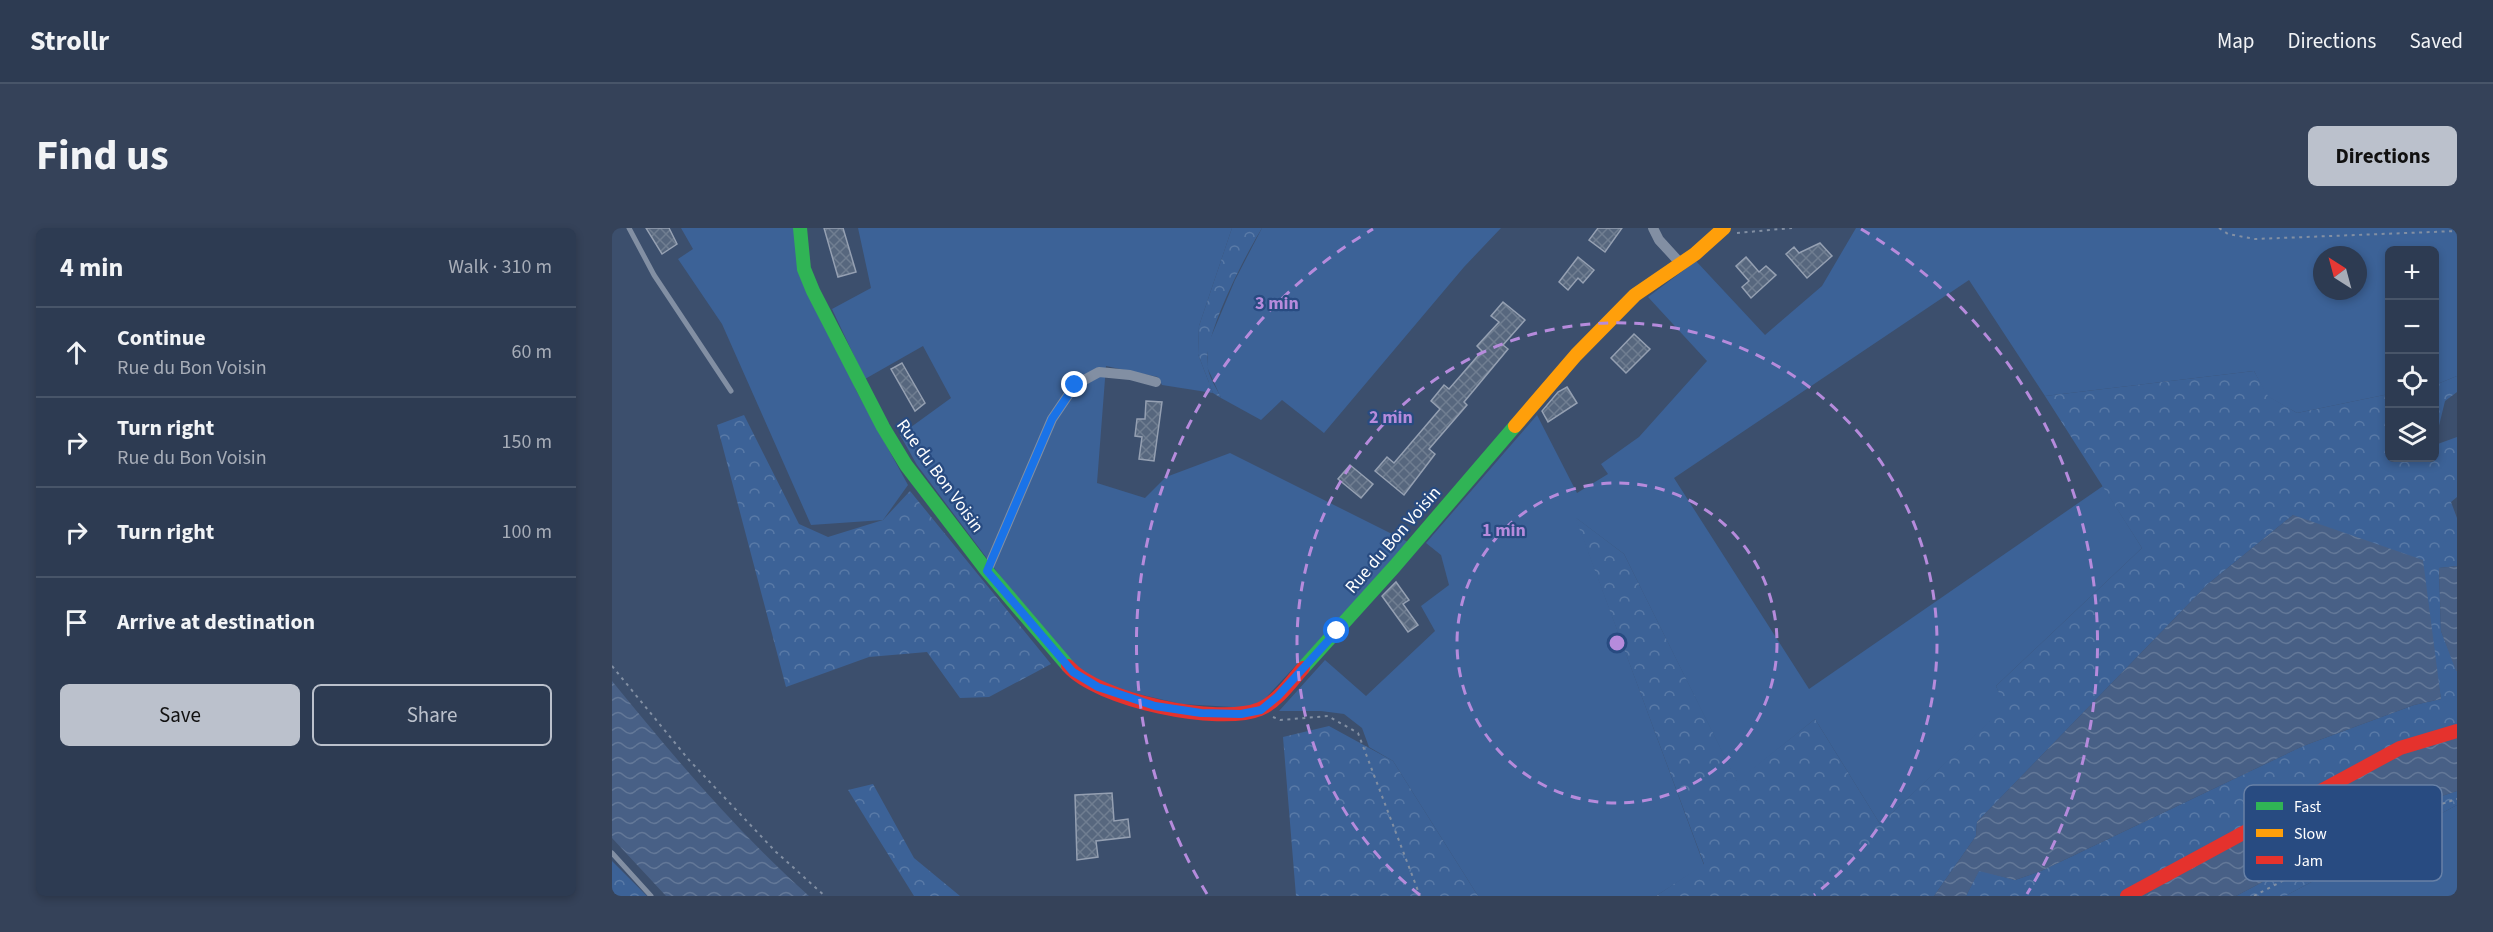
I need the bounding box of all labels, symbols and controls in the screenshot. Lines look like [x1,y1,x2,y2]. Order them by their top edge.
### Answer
text: Strollr [30,21,109,61]
text: Map [2217,26,2255,56]
text: Directions [2288,26,2376,56]
text: Saved [2409,26,2463,56]
text: Find us [36,126,169,186]
button: Directions [2308,126,2457,186]
north arrow [2313,246,2367,300]
map controls [2385,246,2439,462]
button: + [2385,246,2439,300]
text: 4 min [60,249,123,286]
text: Walk · 310 m [448,253,552,281]
text: 3 min [1255,291,1299,316]
button: − [2385,300,2439,354]
text: Continue [117,322,206,354]
icon: ahead [60,336,93,369]
text: 60 m [512,338,552,366]
text: Rue du Bon Voisin [117,354,267,382]
button: locate [2385,354,2439,408]
route end [1061,371,1087,397]
text: 2 min [1369,405,1413,430]
button: layers [2385,408,2439,462]
text: Turn right [117,412,214,444]
street label: Rue du Bon Voisin [890,414,990,538]
icon: right [60,426,93,459]
text: 150 m [502,428,552,456]
text: Rue du Bon Voisin [117,444,267,472]
street label: Rue du Bon Voisin [1339,481,1447,599]
icon: right [60,516,93,549]
text: Turn right [117,516,214,548]
text: 100 m [502,518,552,546]
text: 1 min [1482,518,1526,543]
icon: arrive [60,606,93,639]
text: Arrive at destination [117,606,315,638]
route start [1323,617,1349,643]
centre of rings [1607,633,1627,653]
button: Save [60,684,300,746]
button: Share [312,684,552,746]
legend [2244,785,2442,881]
text: Fast [2294,796,2322,818]
text: Slow [2294,823,2327,845]
text: Jam [2294,850,2323,872]

